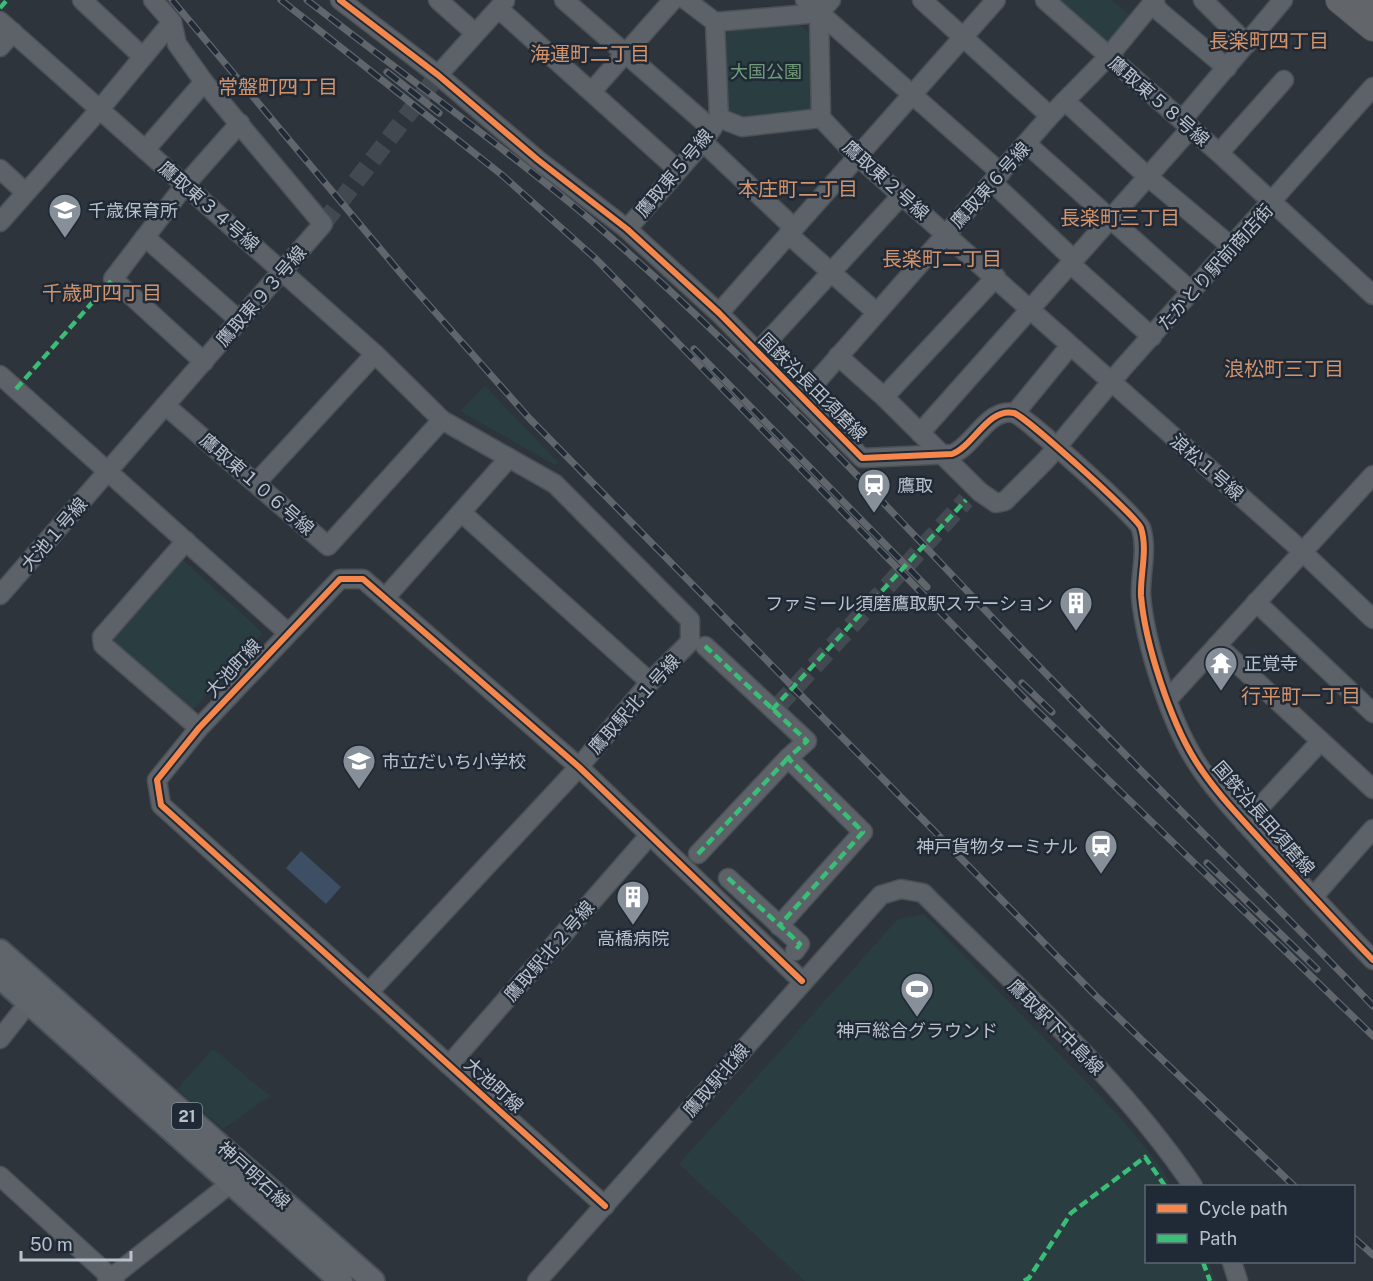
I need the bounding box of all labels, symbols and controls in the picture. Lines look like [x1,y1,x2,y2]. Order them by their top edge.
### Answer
district label: 長楽町四丁目 [1209,29,1329,53]
district label: 海運町二丁目 [530,42,650,66]
street label: 鷹取東５８号線 [1105,52,1213,150]
park label: 大国公園 [730,61,802,82]
district label: 常盤町四丁目 [218,75,338,99]
street label: 鷹取東５号線 [631,125,717,221]
street label: 鷹取東２号線 [839,136,933,224]
street label: 鷹取東６号線 [946,138,1034,232]
street label: 鷹取東３４号線 [155,157,263,255]
district label: 本庄町二丁目 [738,177,858,201]
school or university icon: 千歳保育所 [47,192,83,239]
place label: 千歳保育所 [88,200,178,221]
street label: たかとり駅前商店街 [1153,200,1277,334]
district label: 長楽町三丁目 [1060,206,1180,230]
street label: 鷹取東９３号線 [212,242,310,350]
district label: 長楽町二丁目 [882,247,1002,271]
district label: 千歳町四丁目 [42,281,162,305]
street label: 国鉄沿長田須磨線 [755,329,871,445]
district label: 浪松町三丁目 [1224,357,1344,381]
street label: 鷹取東１０６号線 [196,429,318,539]
street label: 浪松１号線 [1166,430,1248,504]
station icon: 鷹取 [856,467,892,514]
place label: 鷹取 [897,475,933,496]
street label: 大池１号線 [17,493,91,575]
building icon: ファミール須磨鷹取駅ステーション [1058,585,1094,632]
place label: ファミール須磨鷹取駅ステーション [765,593,1053,614]
street label: 大池町線 [201,635,265,701]
temple icon: 正覚寺 [1203,645,1239,692]
street label: 鷹取駅北１号線 [584,650,684,758]
place label: 正覚寺 [1244,653,1298,674]
district label: 行平町一丁目 [1241,684,1361,708]
school or university icon: 市立だいち小学校 [341,743,377,790]
place label: 市立だいち小学校 [382,751,526,772]
street label: 国鉄沿長田須磨線 [1209,757,1319,879]
station icon: 神戸貨物ターミナル [1083,828,1119,875]
place label: 神戸貨物ターミナル [916,836,1078,857]
building icon: 高橋病院 [615,879,651,926]
street label: 鷹取駅北２号線 [500,897,598,1005]
place label: 高橋病院 [597,928,669,949]
sports icon: 神戸総合グラウンド [899,971,935,1018]
street label: 鷹取駅下中島線 [1004,975,1108,1079]
place label: 神戸総合グラウンド [836,1020,998,1041]
street label: 鷹取駅北線 [679,1039,753,1121]
street label: 大池町線 [460,1053,528,1117]
road number: 21 [172,1103,202,1129]
street label: 神戸明石線 [214,1137,294,1213]
legend [1145,1185,1355,1263]
text: Cycle path [1199,1198,1288,1219]
scale bar [21,1224,130,1262]
text: Path [1199,1228,1237,1249]
text: 50 m [30,1234,73,1255]

